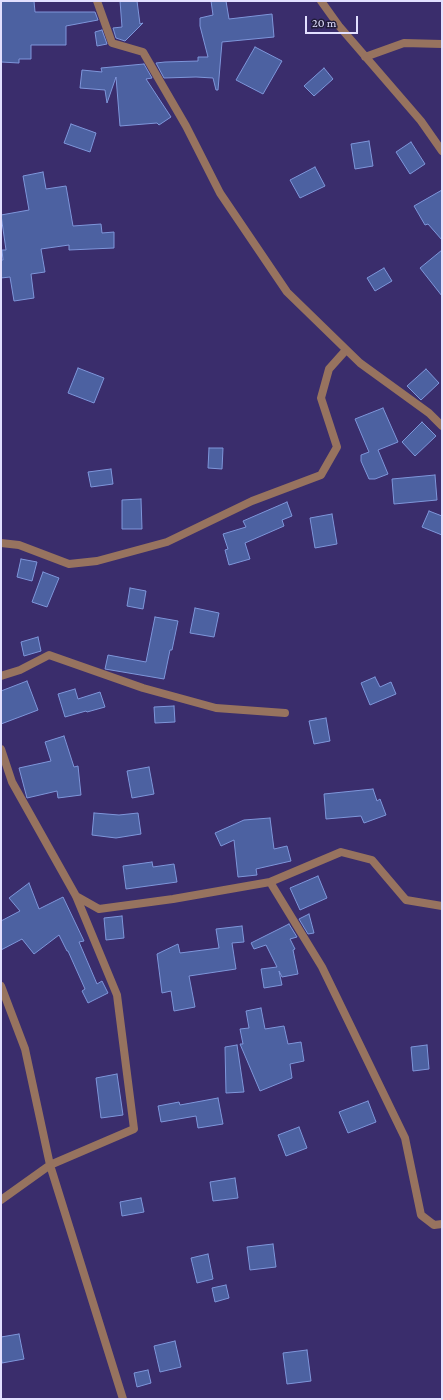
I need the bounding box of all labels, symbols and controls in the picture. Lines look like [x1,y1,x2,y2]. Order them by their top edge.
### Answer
scale bar [307,8,360,34]
text: 20 m [312,16,336,30]

